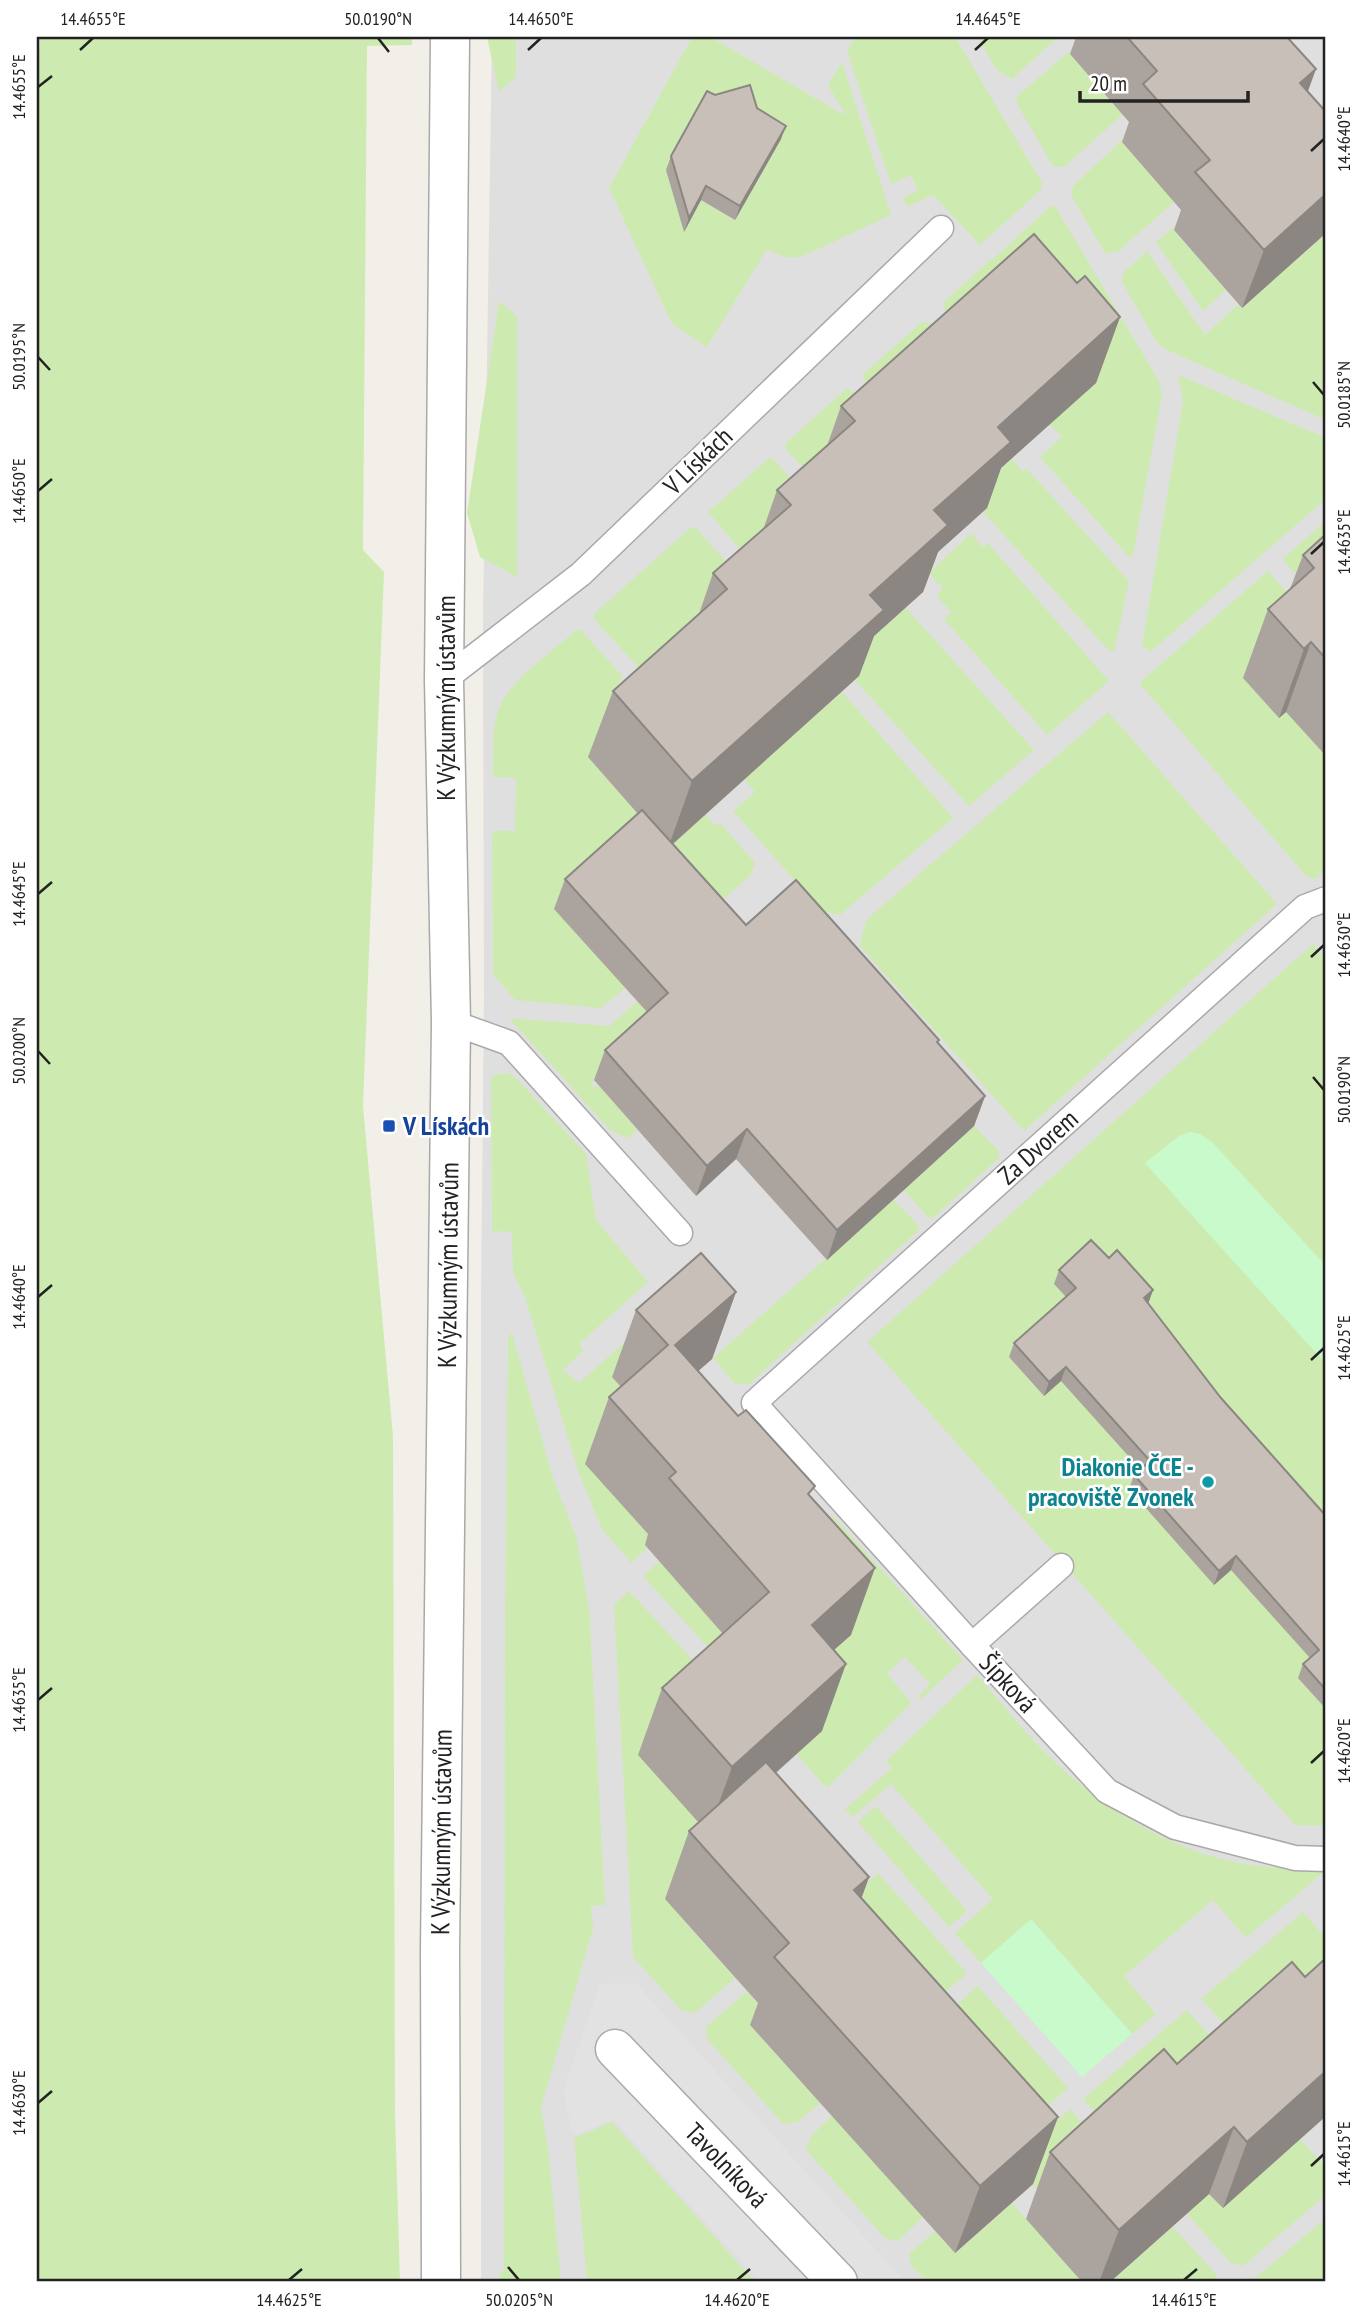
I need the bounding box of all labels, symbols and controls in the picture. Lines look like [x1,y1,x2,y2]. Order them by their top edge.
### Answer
text: 14.4655°E [60,7,126,30]
text: 50.0190°N [344,7,412,30]
text: 14.4650°E [508,7,574,30]
text: 14.4645°E [955,7,1021,30]
text: 14.4655°E [7,54,30,120]
scale bar [1080,60,1248,104]
text: 20 m [1090,70,1127,97]
text: 14.4640°E [1332,106,1355,172]
text: 50.0195°N [7,323,30,391]
text: 50.0185°N [1332,361,1355,429]
street label: V Lískách [655,420,739,502]
text: 14.4650°E [7,458,30,524]
text: 14.4635°E [1332,509,1355,575]
street label: K Výzkumným ústavům [429,595,462,801]
text: 14.4645°E [7,861,30,927]
text: 14.4630°E [1332,912,1355,978]
text: 50.0200°N [7,1017,30,1085]
text: 50.0190°N [1332,1056,1355,1124]
street label: Za Dvorem [991,1102,1085,1191]
place label: V Lískách [402,1109,489,1142]
marker: V Lískách [381,1118,397,1134]
street label: K Výzkumným ústavům [430,1162,465,1368]
text: 14.4640°E [7,1264,30,1330]
text: 14.4625°E [1332,1315,1355,1381]
place label: Diakonie ČCE - pracoviště Zvonek [1028,1450,1194,1513]
marker: Diakonie ČCE - pracoviště Zvonek [1200,1474,1216,1490]
street label: Šípková [973,1646,1044,1719]
text: 14.4635°E [7,1667,30,1733]
text: 14.4620°E [1332,1718,1355,1784]
street label: K Výzkumným ústavům [423,1729,459,1935]
text: 14.4630°E [7,2070,30,2136]
street label: Tavolníková [678,2115,775,2215]
text: 14.4615°E [1332,2121,1355,2187]
text: 14.4625°E [256,2288,322,2311]
text: 50.0205°N [485,2288,553,2311]
text: 14.4620°E [704,2288,770,2311]
text: 14.4615°E [1151,2288,1217,2311]

